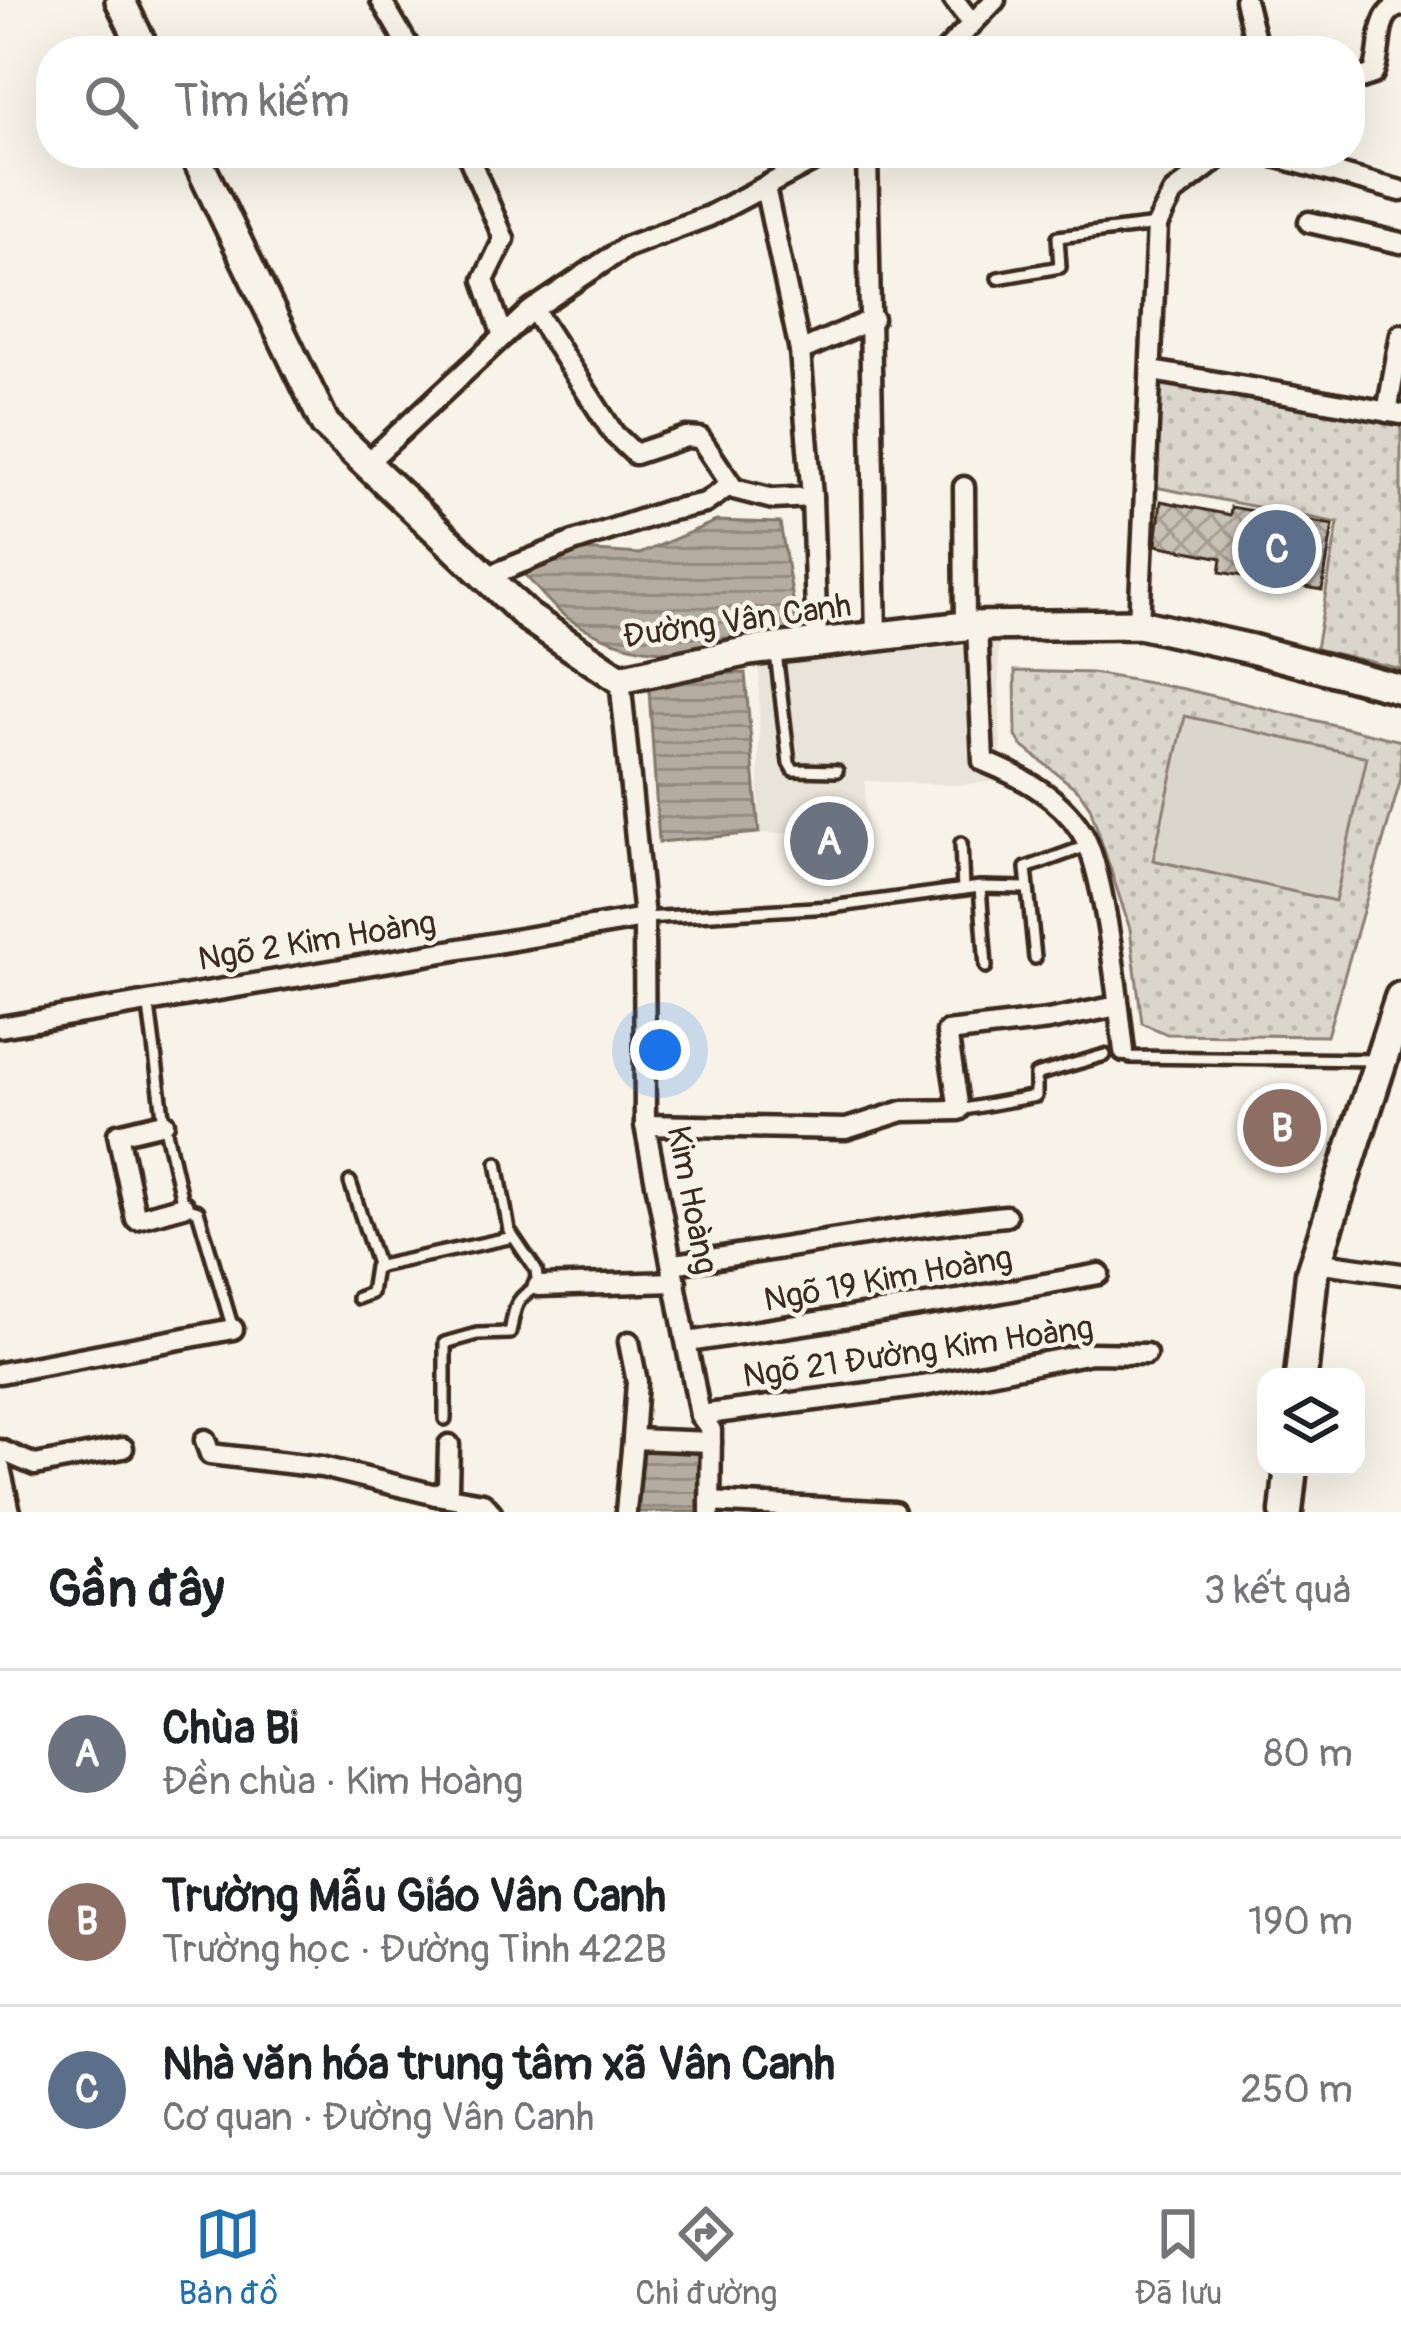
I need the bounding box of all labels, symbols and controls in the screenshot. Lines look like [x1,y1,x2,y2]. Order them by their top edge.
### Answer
search box [36,36,1365,168]
icon: search [78,69,144,135]
text: Tìm kiếm [174,74,350,130]
pin: C [1238,504,1316,594]
street label: Đường Vân Canh [620,585,854,657]
pin: A [790,796,868,886]
street label: Ngõ 2 Kim Hoàng [195,902,439,980]
your location [630,1020,690,1080]
pin: B [1243,1083,1321,1173]
street label: Kim Hoàng [658,1122,726,1278]
street label: Ngõ 19 Kim Hoàng [761,1237,1015,1321]
street label: Ngõ 21 Đường Kim Hoàng [740,1307,1096,1397]
map controls [1257,1368,1365,1476]
button: layers [1257,1368,1365,1476]
text: Gần đây [48,1558,224,1622]
text: 3 kết quả [1204,1566,1353,1615]
text: Chùa Bi [162,1701,298,1757]
text: A [74,1729,100,1778]
text: 80 m [1264,1729,1353,1778]
text: Đền chùa · Kim Hoàng [162,1757,523,1806]
text: Trường Mẫu Giáo Vân Canh [162,1869,666,1925]
text: B [76,1897,98,1946]
text: 190 m [1248,1897,1353,1946]
text: Trường học · Đường Tỉnh 422B [162,1925,667,1974]
text: Nhà văn hóa trung tâm xã Vân Canh [162,2037,835,2093]
text: C [75,2065,99,2114]
text: 250 m [1240,2065,1353,2114]
text: Cơ quan · Đường Vân Canh [162,2093,594,2142]
tab: Bản đồ [179,2201,278,2314]
tab: Chỉ đường [635,2201,777,2314]
tab: Đã lưu [1135,2201,1222,2314]

